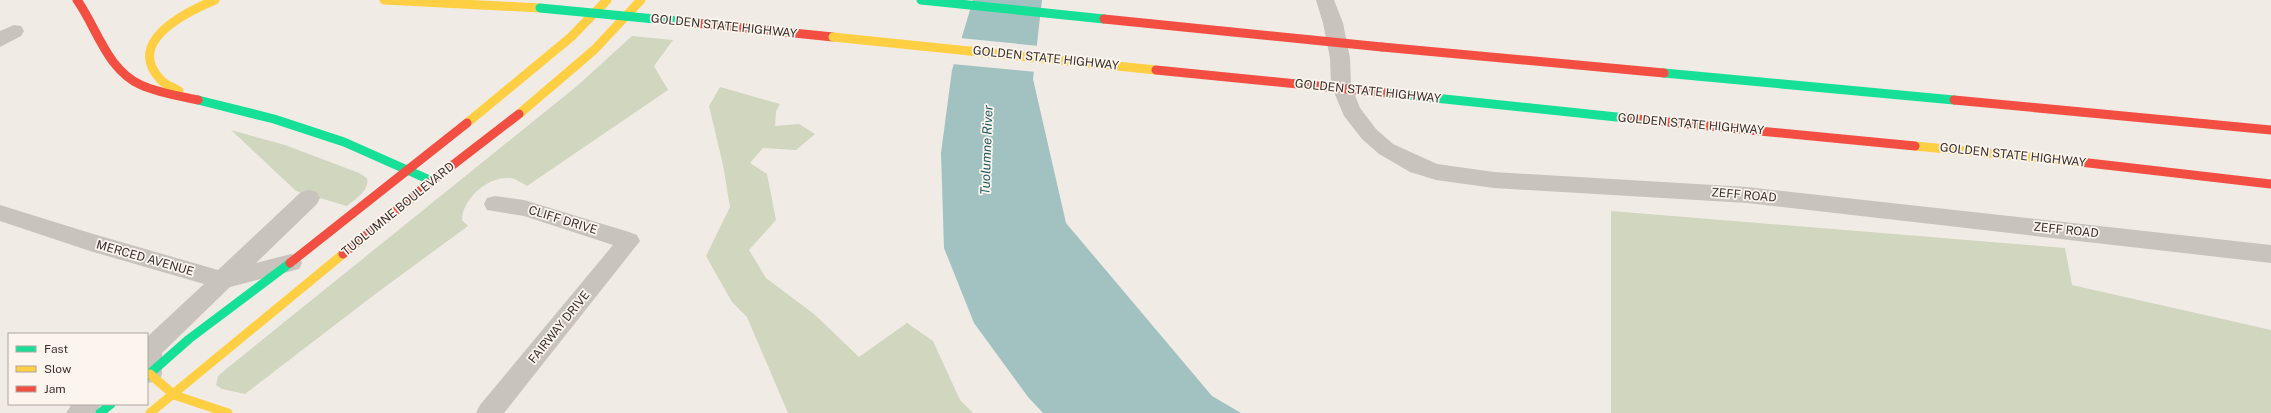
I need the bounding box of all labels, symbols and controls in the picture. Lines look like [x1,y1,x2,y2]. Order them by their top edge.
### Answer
street label: GOLDEN STATE HIGHWAY [650,11,798,41]
street label: GOLDEN STATE HIGHWAY [972,43,1120,73]
street label: GOLDEN STATE HIGHWAY [1294,76,1442,106]
water label: Tuolumne River [977,105,996,195]
street label: GOLDEN STATE HIGHWAY [1617,111,1765,137]
street label: GOLDEN STATE HIGHWAY [1939,140,2087,170]
street label: TUOLUMNE BOULEVARD [339,159,457,259]
street label: ZEFF ROAD [1711,185,1777,205]
street label: CLIFF DRIVE [527,203,599,237]
street label: ZEFF ROAD [2033,220,2099,240]
street label: MERCED AVENUE [95,237,195,279]
street label: FAIRWAY DRIVE [526,288,592,366]
legend [8,333,148,405]
text: Fast [44,342,69,356]
text: Slow [44,362,72,376]
text: Jam [44,382,66,396]

